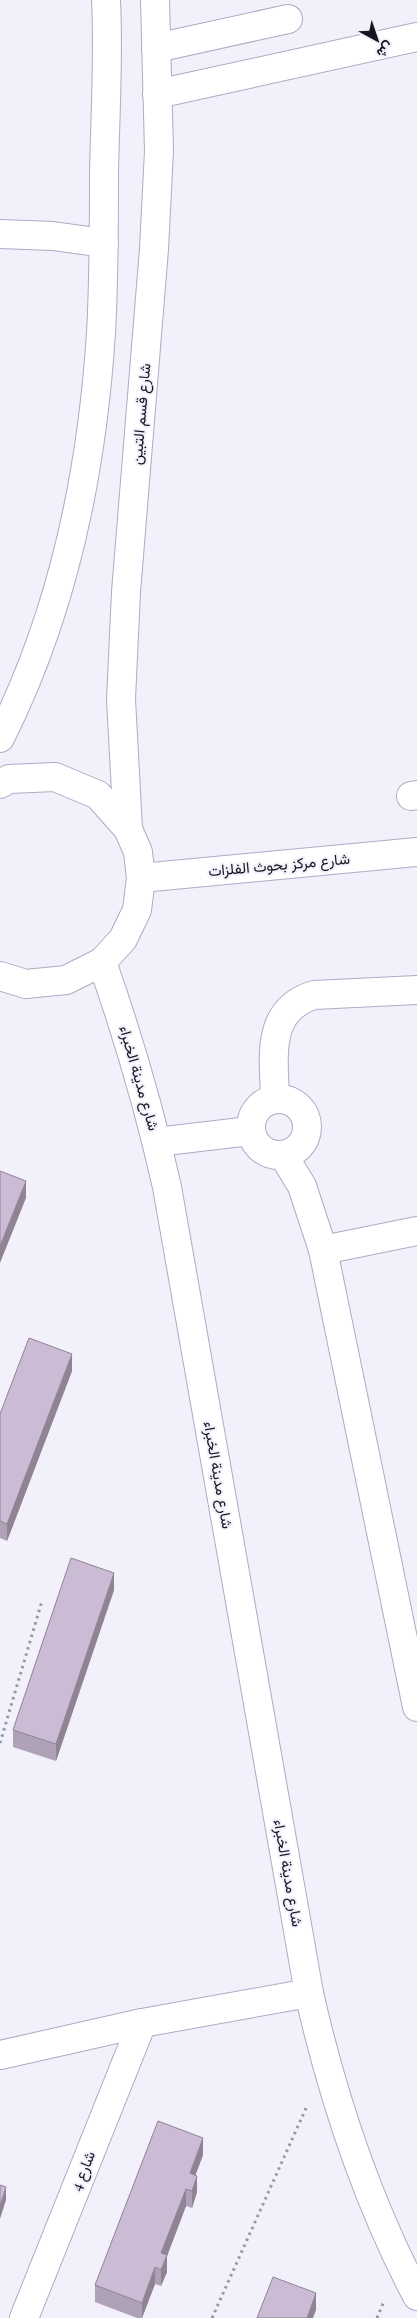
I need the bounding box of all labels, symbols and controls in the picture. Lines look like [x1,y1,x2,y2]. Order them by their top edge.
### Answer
north arrow [352,15,402,65]
text: ش [373,38,398,63]
street label: شارع قسم التبين [126,362,156,466]
street label: شارع مركز بحوث الفلزات [207,848,351,882]
street label: شارع مدينة الخبراء [113,1023,165,1133]
street label: شارع مدينة الخبراء [198,1420,238,1531]
street label: شارع مدينة الخبراء [268,1818,308,1929]
street label: شارع 4 [65,2148,101,2194]

